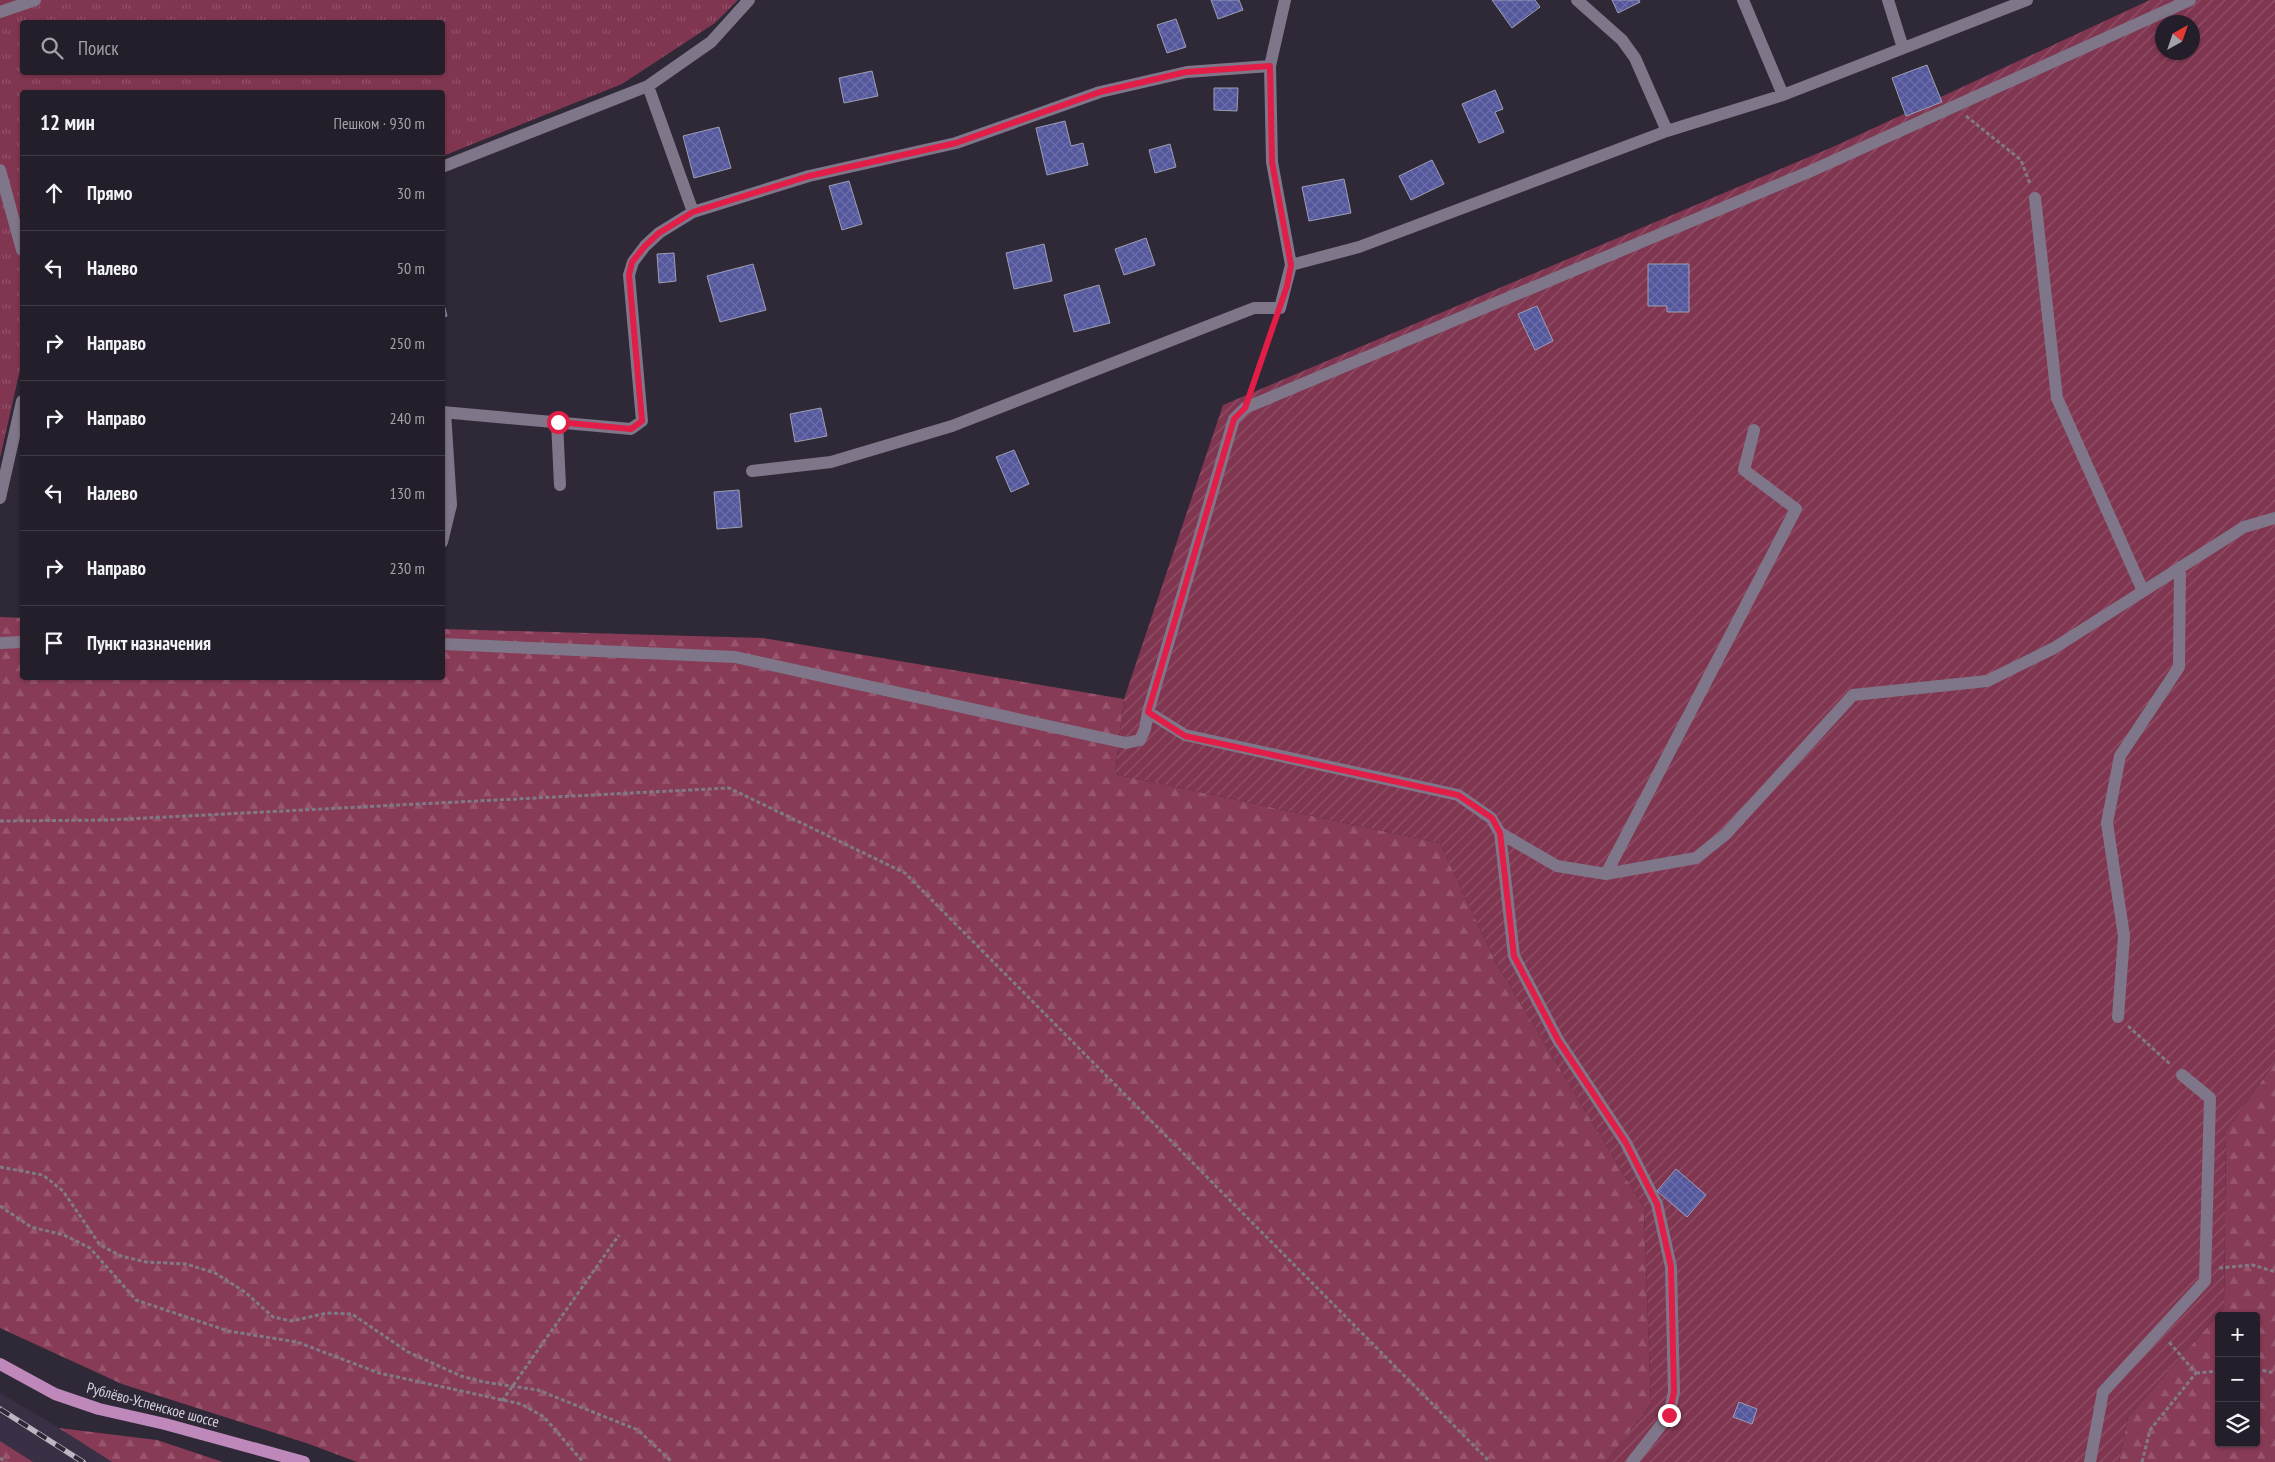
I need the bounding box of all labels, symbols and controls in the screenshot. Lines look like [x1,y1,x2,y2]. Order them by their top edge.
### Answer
north arrow [2155,15,2200,60]
search box [20,20,445,75]
icon: search [38,34,66,62]
text: Поиск [78,36,119,60]
text: 12 мин [40,109,95,136]
text: Пешком · 930 m [334,113,425,133]
icon: ahead [40,179,68,207]
text: Прямо [87,181,132,205]
text: 30 m [397,183,425,203]
icon: left [40,254,68,282]
text: Налево [87,256,138,280]
text: 50 m [397,258,425,278]
icon: right [40,329,68,357]
text: Направо [87,331,146,355]
text: 250 m [390,333,425,353]
icon: right [40,404,68,432]
text: Направо [87,406,146,430]
text: 240 m [390,408,425,428]
route start [547,411,570,434]
icon: left [40,479,68,507]
text: Налево [87,481,138,505]
text: 130 m [390,483,425,503]
icon: right [40,554,68,582]
text: Направо [87,556,146,580]
text: 230 m [390,558,425,578]
icon: arrive [40,629,68,657]
text: Пункт назначения [87,631,211,655]
map controls [2215,1312,2260,1447]
button: + [2215,1312,2260,1357]
button: − [2215,1357,2260,1402]
street label: Рублёво-Успенское шоссе [85,1378,221,1431]
button: layers [2215,1402,2260,1447]
route end [1658,1404,1681,1427]

